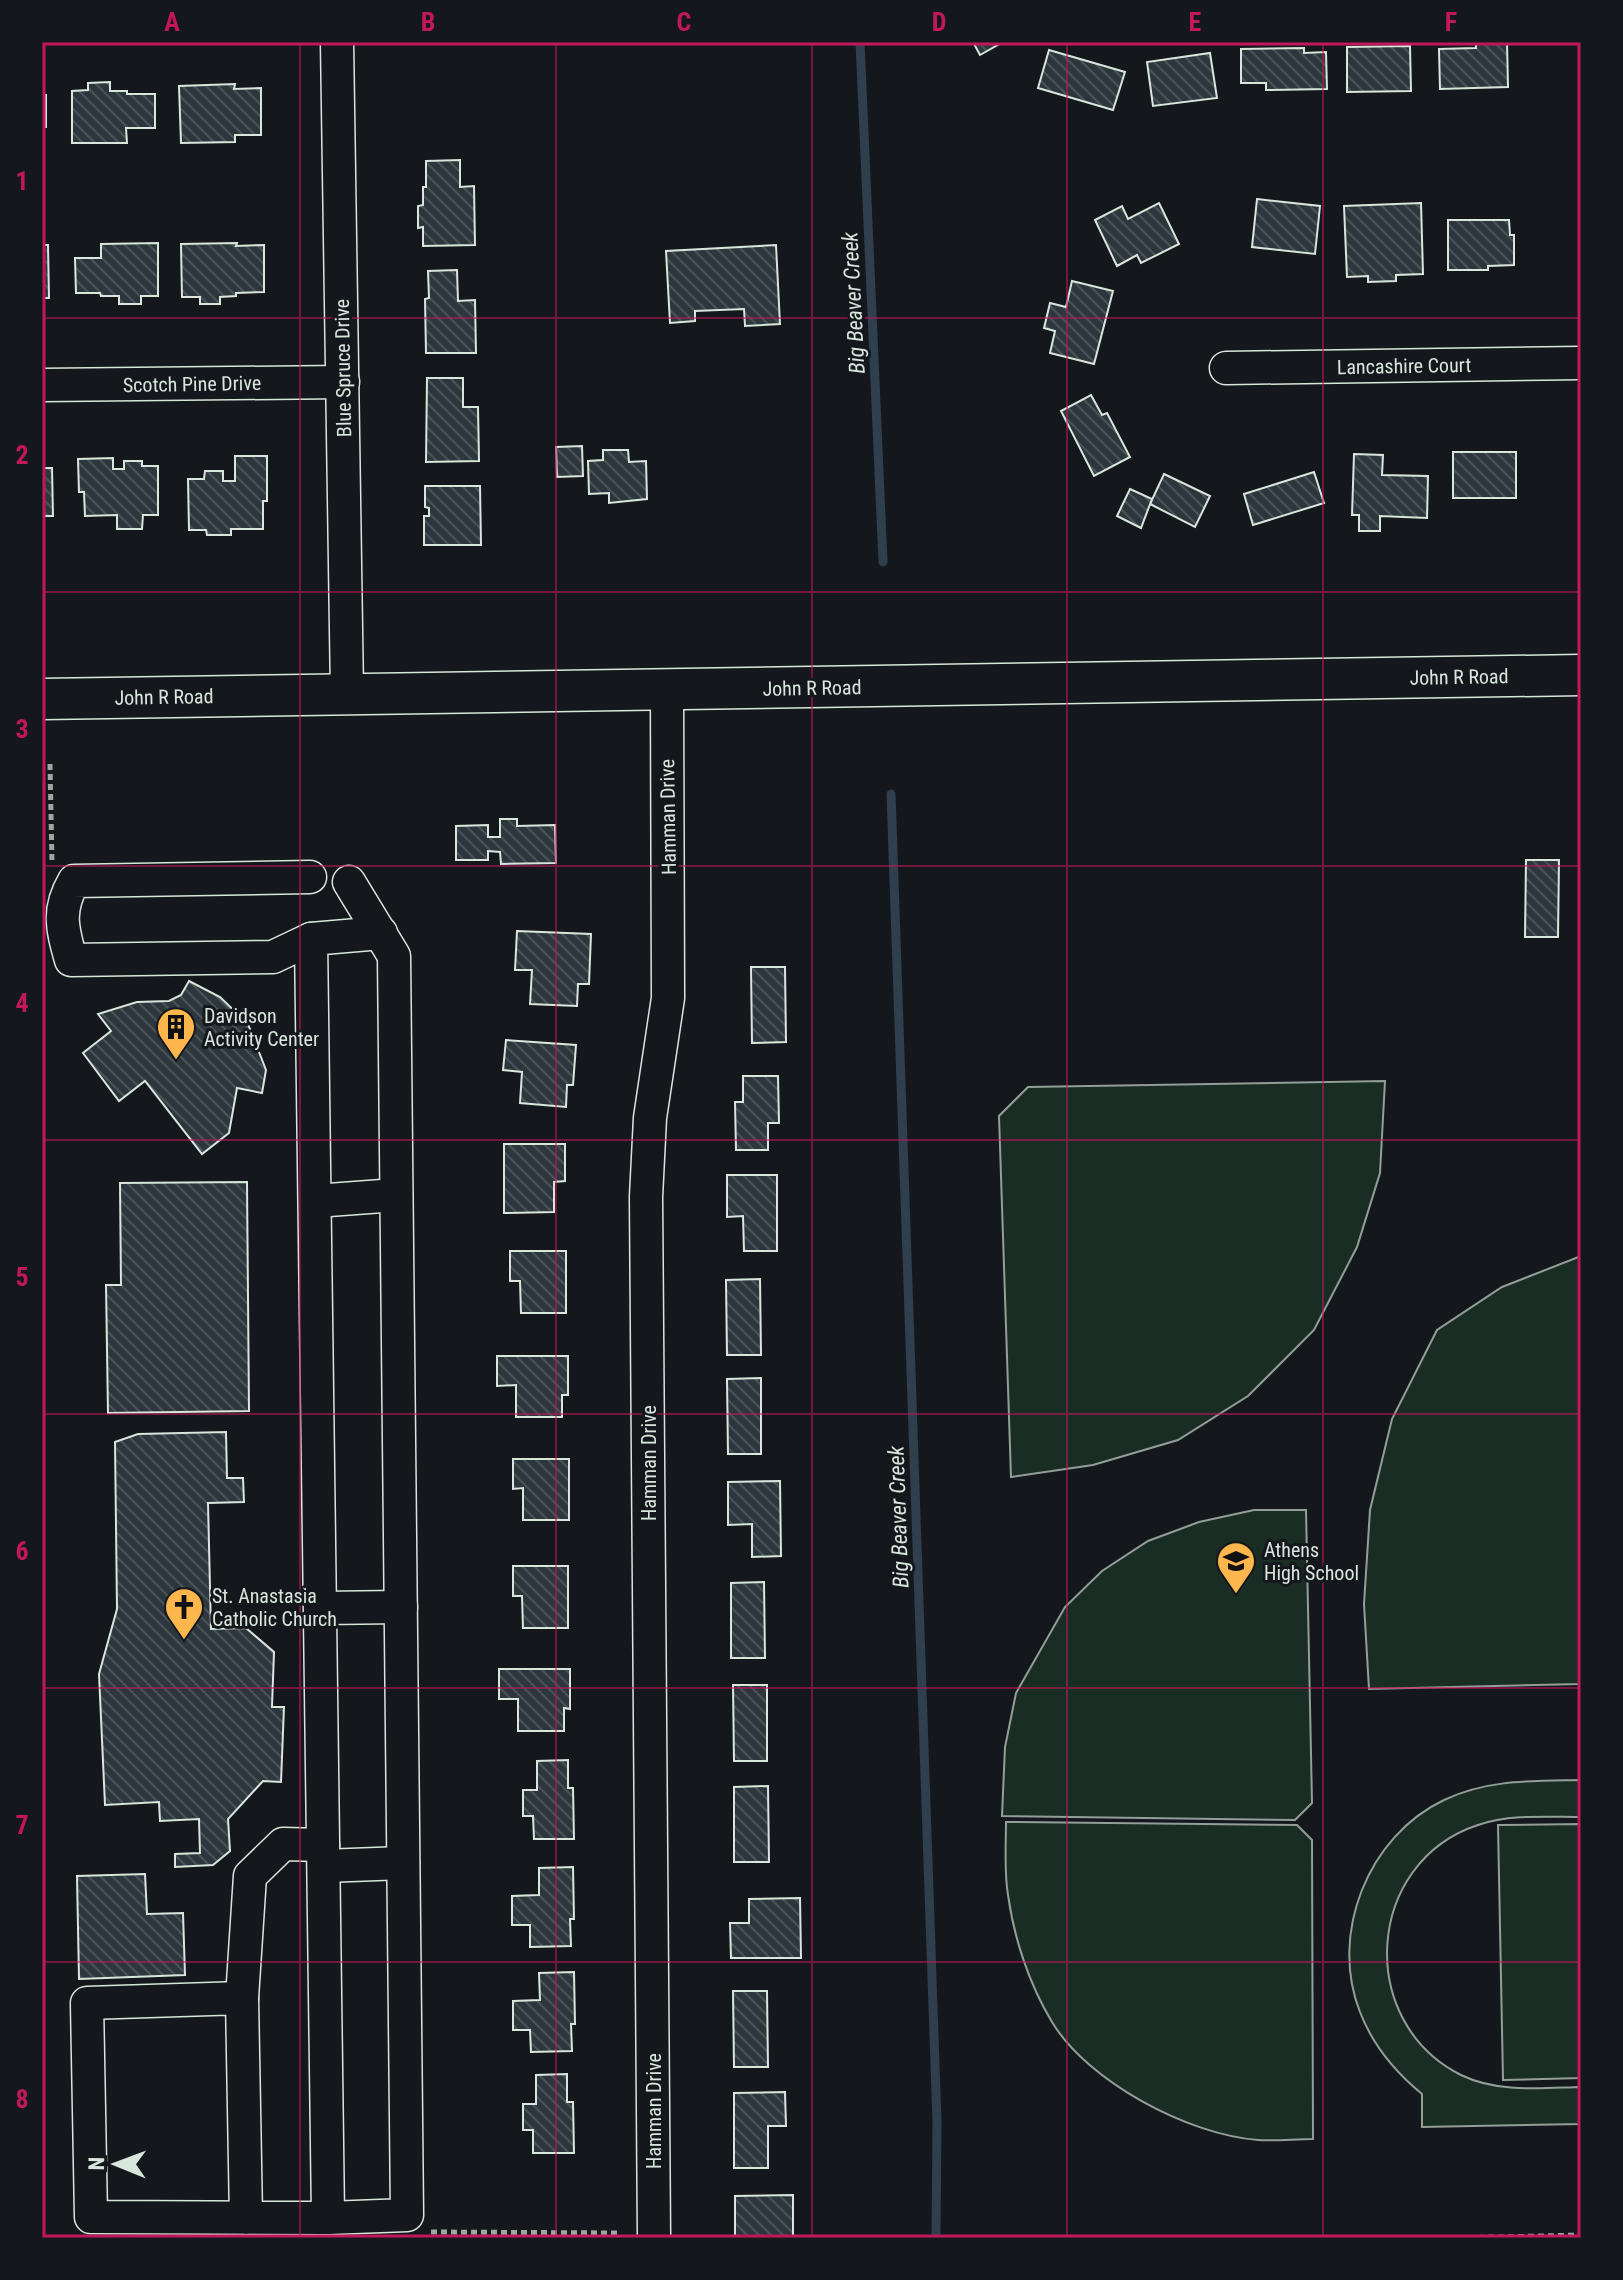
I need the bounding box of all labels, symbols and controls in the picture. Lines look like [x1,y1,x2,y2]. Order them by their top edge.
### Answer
text: A [164,7,180,37]
text: B [421,7,435,37]
text: C [677,7,692,37]
text: D [932,7,946,37]
text: E [1189,7,1202,37]
text: F [1445,7,1457,37]
text: 1 [15,166,29,196]
water label: Big Beaver Creek [837,231,870,375]
street label: Blue Spruce Drive [330,299,356,437]
street label: Lancashire Court [1337,353,1471,379]
street label: Scotch Pine Drive [123,371,261,397]
text: 2 [15,440,29,470]
street label: John R Road [1409,664,1509,690]
street label: John R Road [762,675,862,701]
street label: John R Road [114,684,214,710]
text: 3 [15,714,29,744]
street label: Hamman Drive [655,759,681,875]
text: 4 [15,988,29,1018]
place label: Davidson Activity Center [204,1004,319,1051]
building icon: Davidson Activity Center [155,1006,197,1061]
text: 5 [15,1262,29,1292]
street label: Hamman Drive [637,1405,661,1521]
water label: Big Beaver Creek [884,1445,913,1589]
text: 6 [15,1536,29,1566]
place label: Athens High School [1264,1538,1359,1585]
school or university icon: Athens High School [1215,1540,1257,1595]
place label: St. Anastasia Catholic Church [212,1584,337,1631]
church icon: St. Anastasia Catholic Church [163,1586,205,1641]
text: 7 [15,1810,29,1840]
street label: Hamman Drive [642,2053,666,2169]
text: 8 [15,2084,29,2114]
north arrow [76,2124,156,2204]
text: N [84,2157,109,2171]

